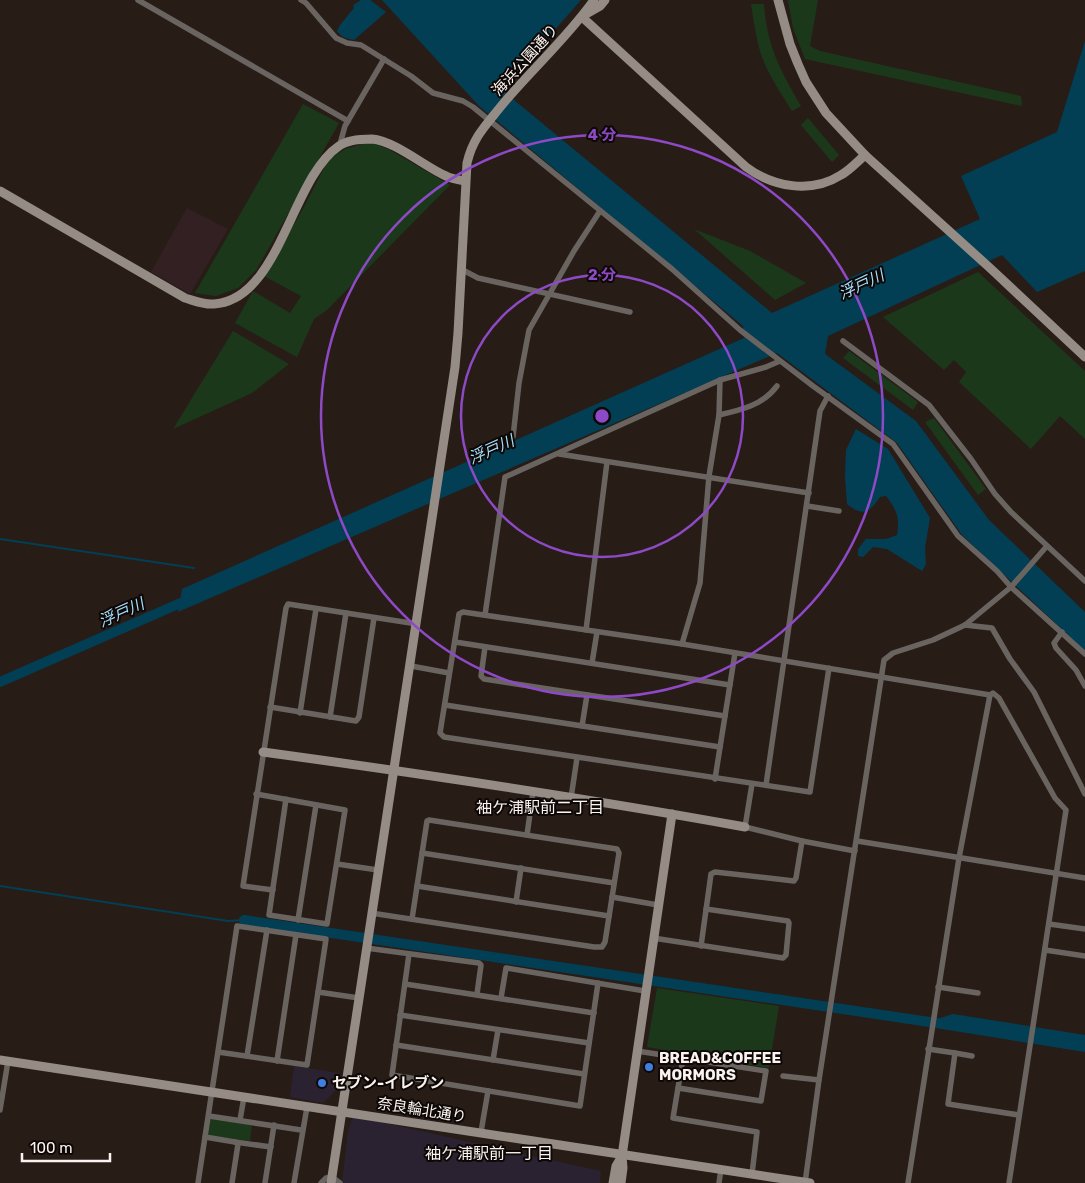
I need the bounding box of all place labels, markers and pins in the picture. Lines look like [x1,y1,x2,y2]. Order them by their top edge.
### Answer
centre of rings [593,407,611,425]
place label: BREAD&COFFEE MORMORS [659,1049,781,1084]
marker: BREAD&COFFEE MORMORS [643,1061,655,1073]
place label: セブン-イレブン [332,1074,444,1092]
marker: セブン-イレブン [316,1077,328,1089]

